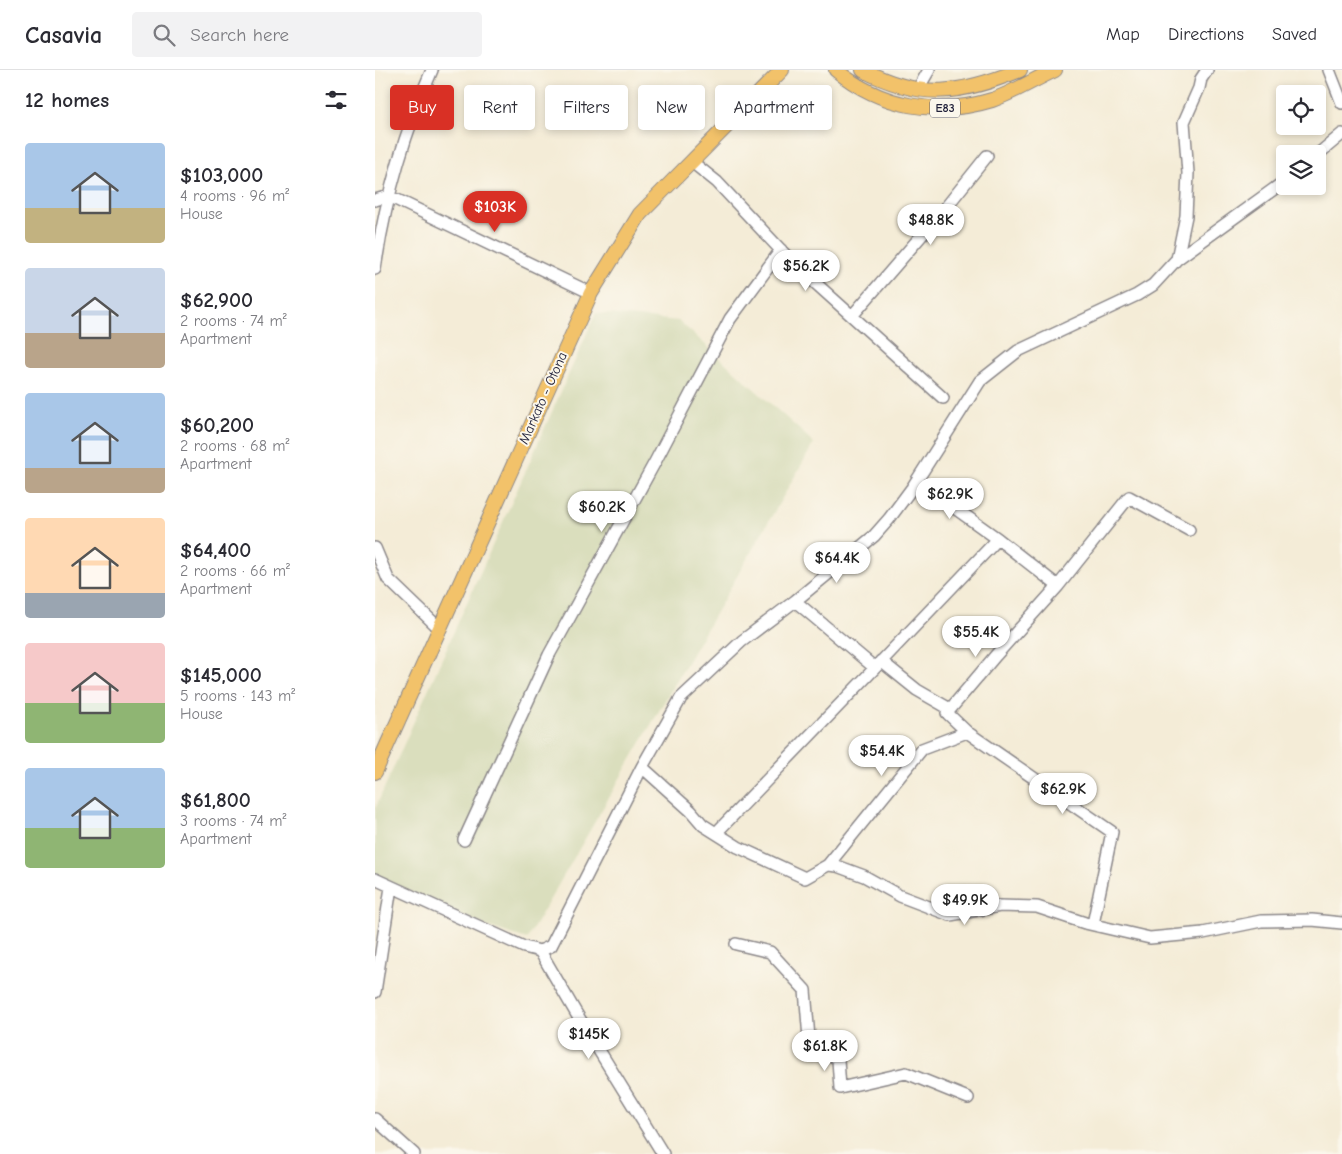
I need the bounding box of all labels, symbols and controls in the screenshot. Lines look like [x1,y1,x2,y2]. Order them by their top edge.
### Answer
search box [132,12,482,57]
text: Casavia [25,21,102,49]
icon: search [150,21,178,49]
text: Search here [190,24,289,46]
text: Map [1106,24,1140,45]
text: Directions [1168,24,1244,45]
text: Saved [1272,24,1317,45]
chip: Buy [390,85,454,130]
chip: Rent [464,85,535,130]
chip: Filters [545,85,628,130]
chip: New [638,85,705,130]
chip: Apartment [715,85,832,130]
map controls [1276,85,1326,195]
button: locate [1276,85,1326,135]
icon: filters [322,86,350,114]
text: 12 homes [25,88,109,112]
road number: E83 [930,98,960,118]
button: layers [1276,145,1326,195]
icon: home [65,163,125,223]
text: $103,000 [180,163,263,187]
text: 4 rooms · 96 m² [180,187,289,205]
pin: $103K [460,190,530,233]
text: $103K [474,198,516,216]
pin: $48.8K [890,204,972,246]
text: House [180,205,223,223]
text: $48.8K [908,211,954,229]
pin: $56.2K [765,250,847,292]
text: $56.2K [783,257,829,275]
icon: home [65,288,125,348]
text: $62,900 [180,288,253,312]
text: 2 rooms · 74 m² [180,312,287,330]
text: Apartment [180,330,252,348]
street label: Markato - Otona [515,349,571,447]
icon: home [65,413,125,473]
text: $60,200 [180,413,254,437]
text: 2 rooms · 68 m² [180,437,290,455]
text: Apartment [180,455,252,473]
pin: $62.9K [909,478,991,520]
text: $62.9K [927,485,973,503]
pin: $60.2K [561,490,643,533]
text: $60.2K [578,498,626,516]
icon: home [65,538,125,598]
text: $64,400 [180,538,251,562]
pin: $64.4K [796,542,878,584]
text: $64.4K [815,549,859,567]
text: 2 rooms · 66 m² [180,562,290,580]
text: Apartment [180,580,252,598]
pin: $55.4K [935,616,1017,658]
text: $55.4K [953,623,999,641]
icon: home [65,663,125,723]
text: $145,000 [180,663,262,687]
text: 5 rooms · 143 m² [180,687,295,705]
text: House [180,705,223,723]
pin: $54.4K [841,734,923,777]
text: $54.4K [859,742,905,760]
pin: $62.9K [1022,772,1104,815]
text: $62.9K [1040,780,1086,798]
icon: home [65,788,125,848]
text: $61,800 [180,788,251,812]
text: 3 rooms · 74 m² [180,812,286,830]
text: Apartment [180,830,252,848]
pin: $49.9K [924,884,1006,926]
text: $49.9K [942,891,988,909]
pin: $145K [554,1018,624,1060]
text: $145K [569,1025,609,1043]
pin: $61.8K [784,1030,866,1072]
text: $61.8K [803,1037,847,1055]

